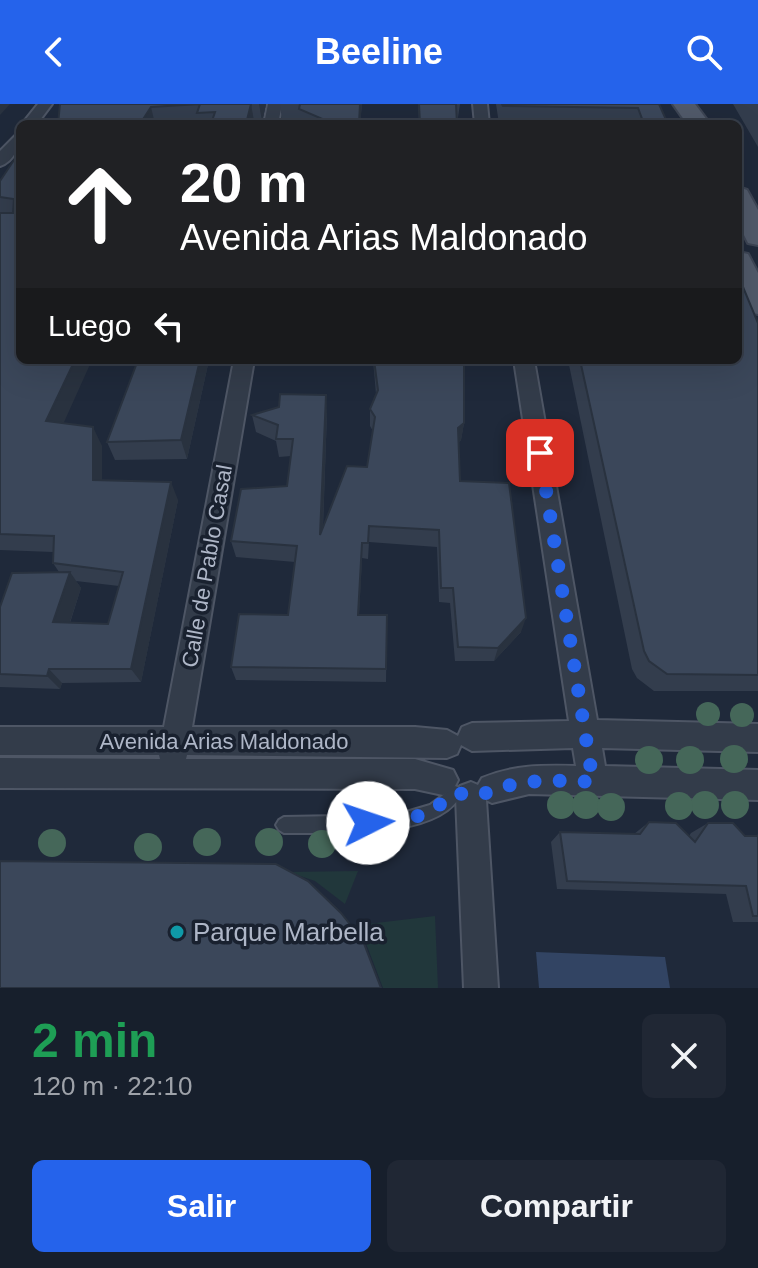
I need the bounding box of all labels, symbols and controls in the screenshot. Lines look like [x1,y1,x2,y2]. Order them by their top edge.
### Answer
icon: back [32,30,76,74]
icon: search [682,30,726,74]
text: Beeline [315,31,443,72]
text: 20 m [180,151,308,214]
icon: ahead [48,152,152,256]
text: Avenida Arias Maldonado [180,217,588,258]
icon: left [147,304,191,348]
text: Luego [48,309,131,342]
pin [506,419,574,487]
icon: arrive [518,431,562,475]
street label: Calle de Pablo Casal [177,463,237,669]
street label: Avenida Arias Maldonado [99,729,349,754]
position arrow [326,781,410,865]
place label: Parque Marbella [193,917,384,947]
marker: Parque Marbella [168,923,186,941]
text: 2 min [32,1014,157,1067]
button: close [642,1014,726,1098]
text: 120 m · 22:10 [32,1071,192,1101]
button: Salir [32,1160,371,1252]
button: Compartir [387,1160,726,1252]

